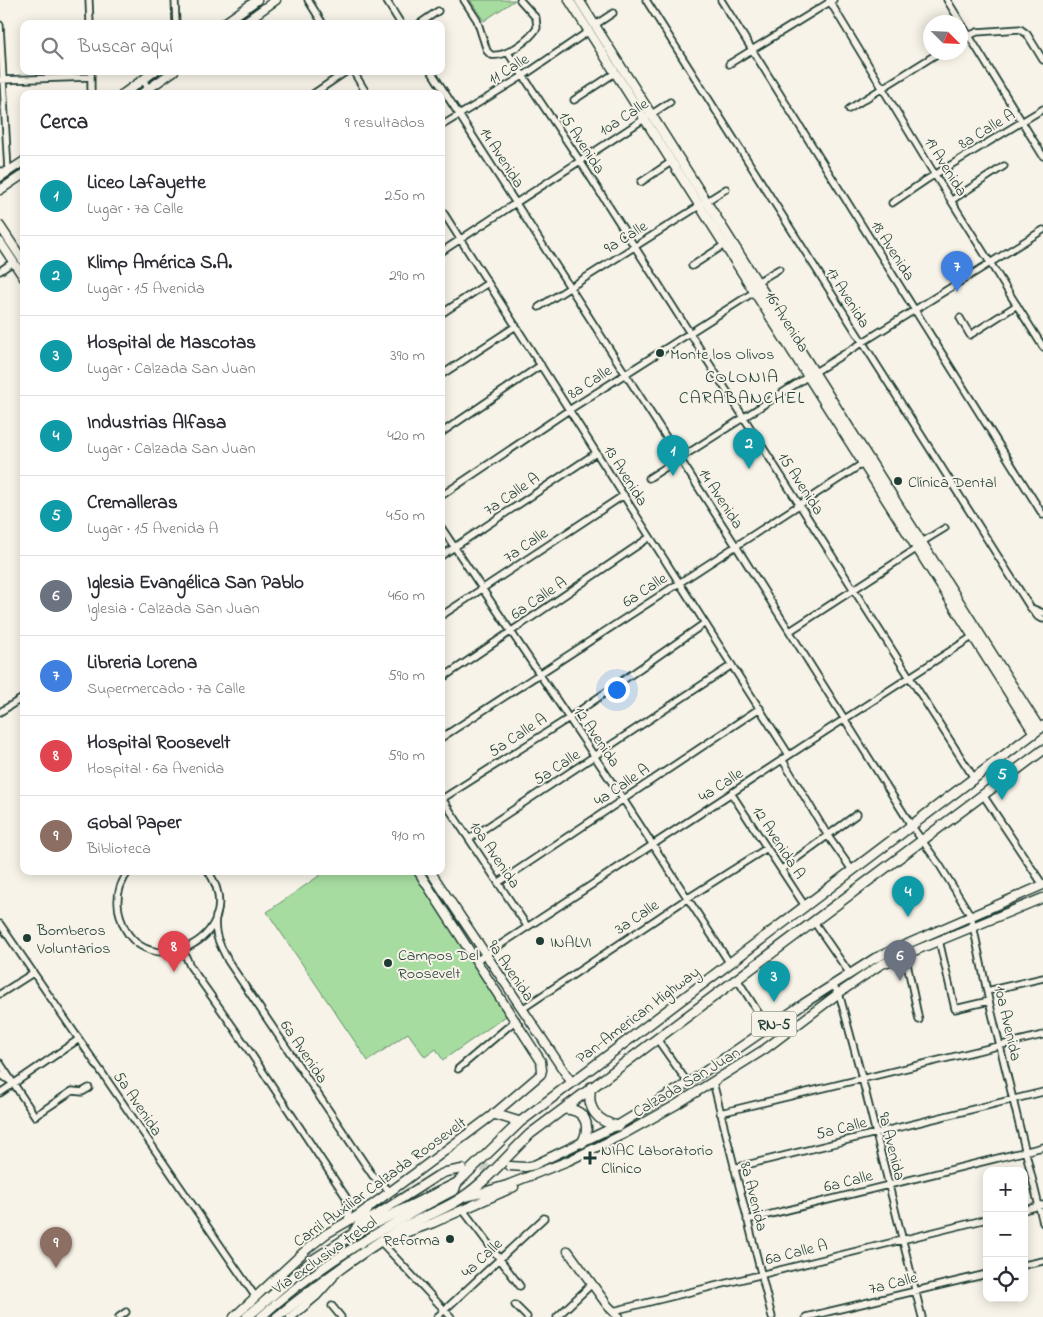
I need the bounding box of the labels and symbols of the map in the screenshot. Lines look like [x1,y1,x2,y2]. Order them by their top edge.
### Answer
north arrow [923,15,968,60]
street label: 11 Calle [484,47,535,92]
street label: 10a Calle [595,92,654,143]
street label: 8a Calle A [954,103,1020,156]
street label: 15 Avenida [552,107,611,179]
street label: 14 Avenida [473,123,530,193]
street label: 19 Avenida [918,133,973,201]
street label: 9a Calle [600,215,653,260]
street label: 18 Avenida [864,216,920,286]
pin: 7 [941,251,973,292]
street label: 17 Avenida [819,263,875,333]
street label: 16 Avenida [758,287,815,357]
place label: Monte los Olivos [670,343,774,367]
marker: Monte los Olivos [654,347,666,359]
street label: 8a Calle [563,359,618,406]
district label: COLONIA CARABANCHEL [679,365,805,412]
pin: 2 [733,428,765,469]
pin: 1 [657,435,689,476]
street label: 13 Avenida [597,441,653,511]
street label: 15 Avenida [771,448,830,520]
street label: 14 Avenida [692,464,749,534]
street label: 7a Calle A [479,467,545,522]
place label: Clínica Dental [908,471,997,495]
marker: Clínica Dental [892,475,904,487]
street label: 7a Calle [499,521,554,569]
street label: 6a Calle [618,567,673,614]
street label: 6a Calle A [506,571,572,626]
your location [604,677,630,703]
street label: 12 Avenida [567,702,626,772]
street label: 5a Calle A [484,708,552,764]
street label: 5a Calle [529,743,586,792]
street label: 4a Calle A [589,758,655,813]
pin: 5 [986,759,1018,800]
street label: 4a Calle [694,762,749,809]
street label: 12 Avenida A [746,802,811,885]
street label: 10a Avenida [463,817,526,894]
pin: 4 [892,876,924,917]
street label: 3a Calle [610,893,665,941]
place label: Bomberos Voluntarios [36,919,110,961]
pin: 8 [158,931,190,972]
place label: INALVI [550,931,592,955]
marker: Bomberos Voluntarios [21,932,33,944]
marker: INALVI [534,935,546,947]
street label: 9a Avenida [481,936,540,1007]
pin: 6 [884,940,916,981]
place label: Campos Del Roosevelt [398,944,479,986]
marker: Campos Del Roosevelt [382,957,394,969]
street label: Pan-American Highway [571,961,705,1070]
pin: 3 [758,961,790,1002]
street label: 10a Avenida [987,983,1027,1064]
road number: RN-5 [752,1012,796,1036]
street label: 6a Avenida [273,1016,333,1089]
street label: Calzada San Juan [629,1041,745,1124]
street label: 5a Avenida [107,1067,168,1141]
street label: 9a Avenida [871,1110,911,1183]
street label: Carril Auxiliar Calzada Roosevelt [289,1111,472,1254]
street label: 5a Calle [813,1111,870,1147]
place label: NIAC Laboratorio Clinico [601,1139,713,1181]
marker: NIAC Laboratorio Clinico [583,1151,597,1165]
street label: 8a Avenida [733,1159,773,1234]
street label: 6a Calle [821,1164,876,1200]
street label: Vía exclusiva trebol [267,1210,383,1301]
pin: 9 [40,1227,72,1268]
place label: Reforma [383,1229,440,1253]
street label: 4a Calle [456,1232,509,1284]
marker: Reforma [444,1233,456,1245]
street label: 6a Calle A [763,1234,830,1272]
street label: 7a Calle [867,1266,921,1302]

